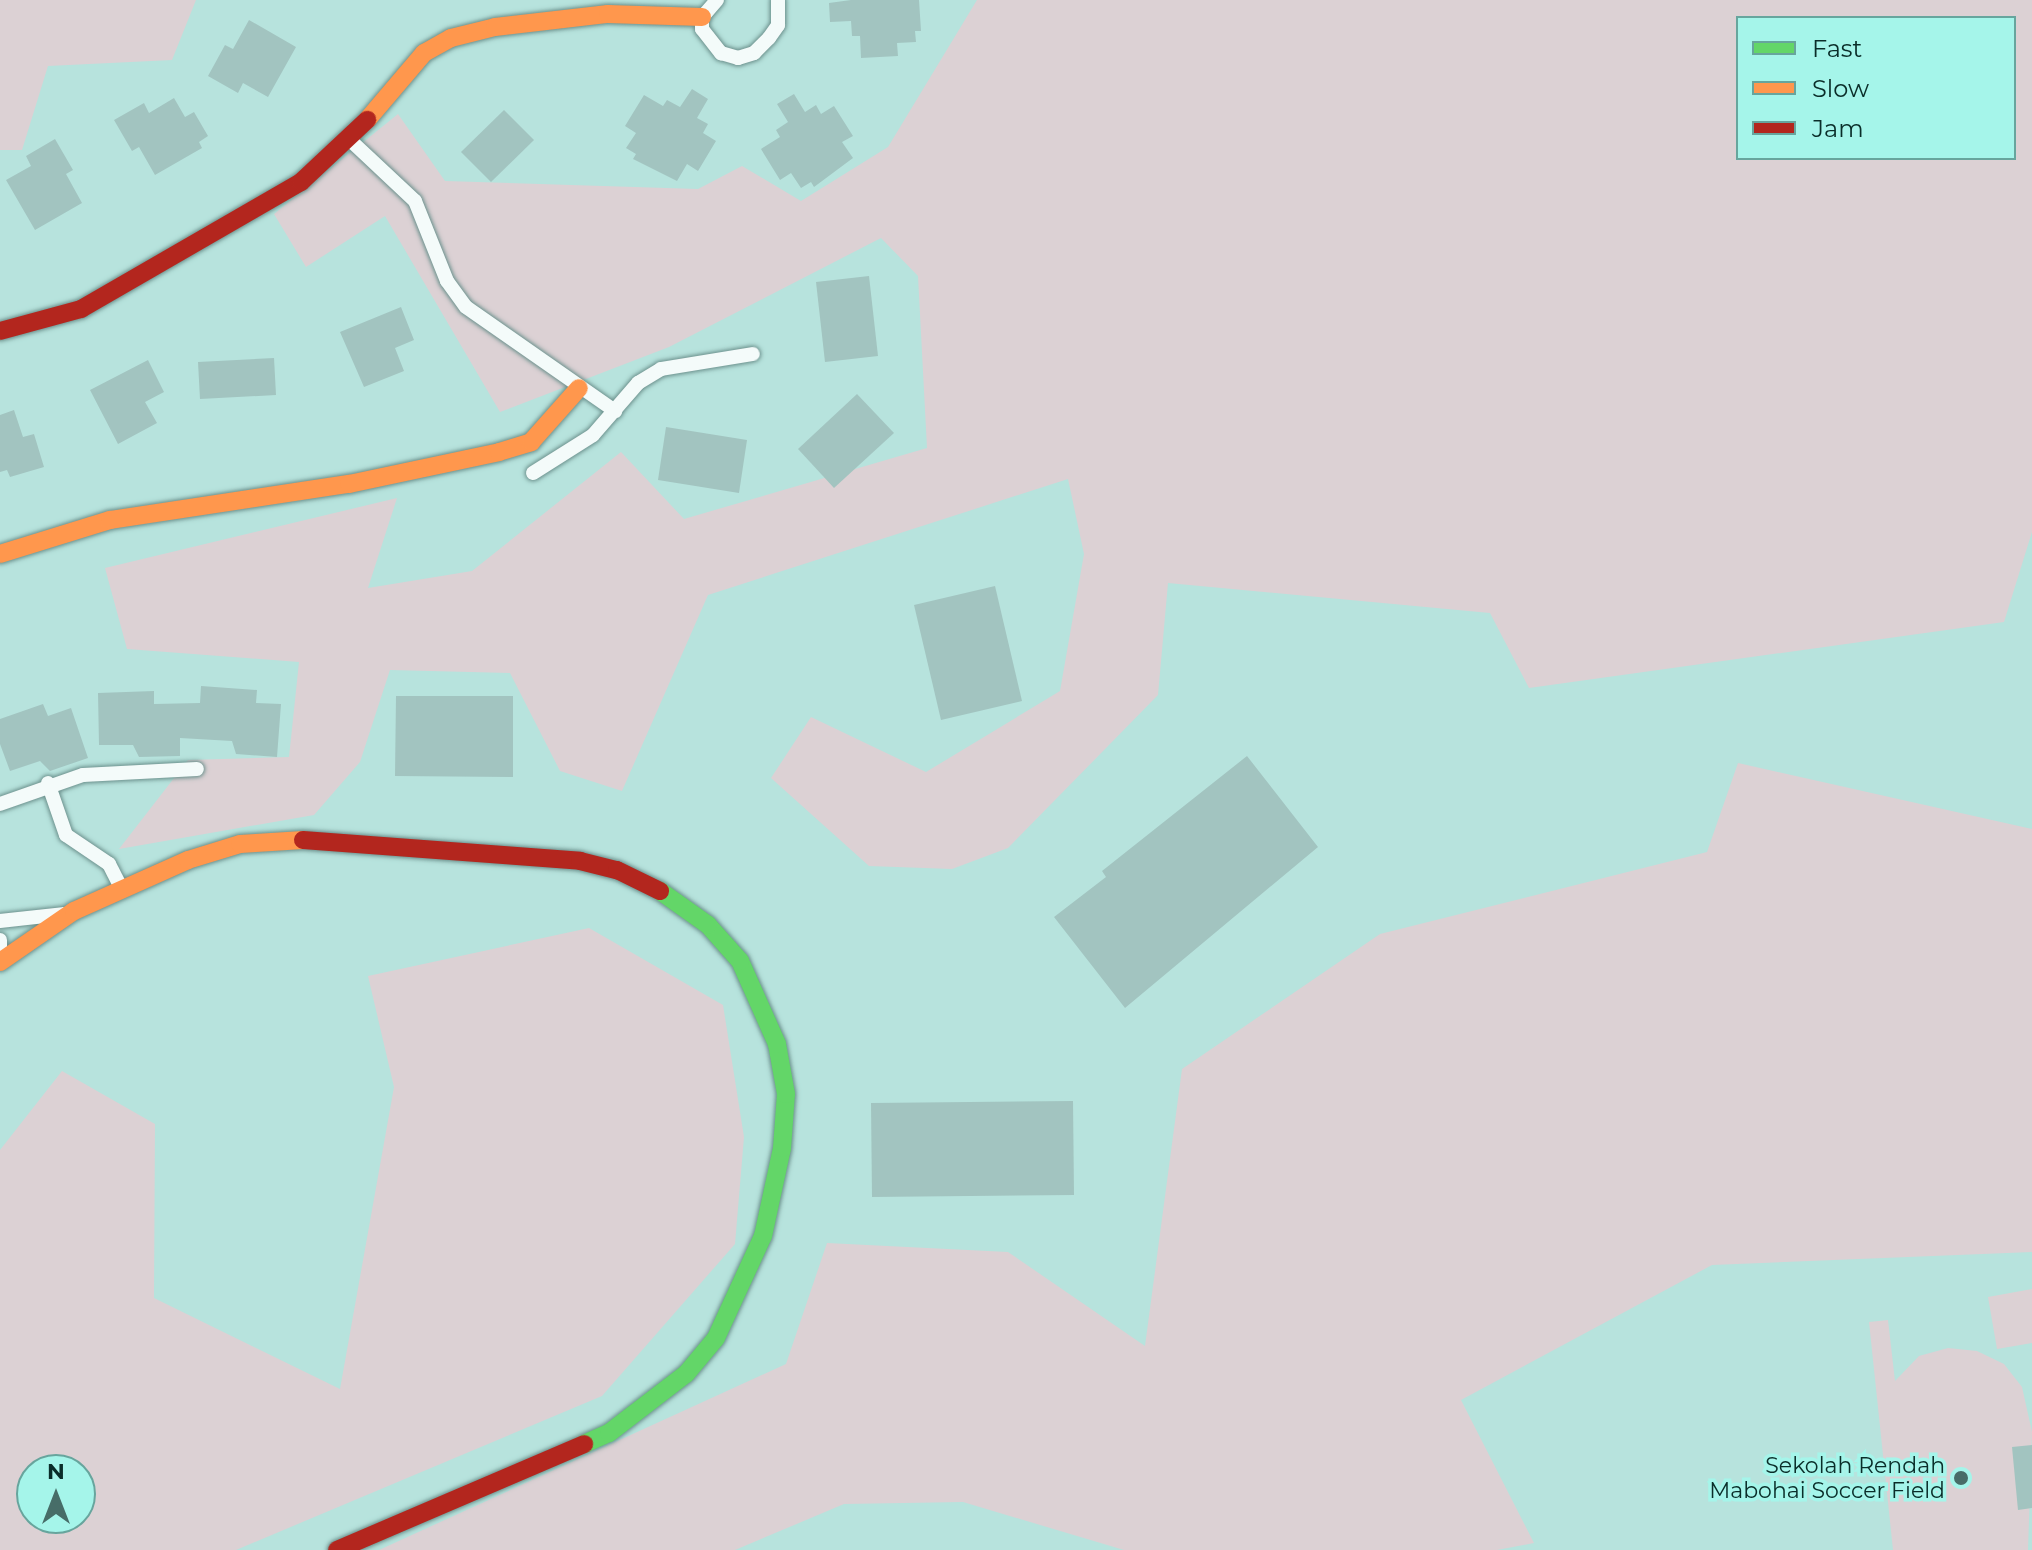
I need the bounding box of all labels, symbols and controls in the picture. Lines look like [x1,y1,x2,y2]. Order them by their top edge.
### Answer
legend [1736,16,2016,160]
text: Fast [1812,34,1862,63]
text: Slow [1812,74,1869,103]
text: Jam [1812,114,1864,143]
place label: Sekolah Rendah Mabohai Soccer Field [1709,1452,1945,1504]
north arrow [16,1454,96,1534]
text: N [47,1458,65,1485]
marker: Sekolah Rendah Mabohai Soccer Field [1952,1469,1970,1487]

